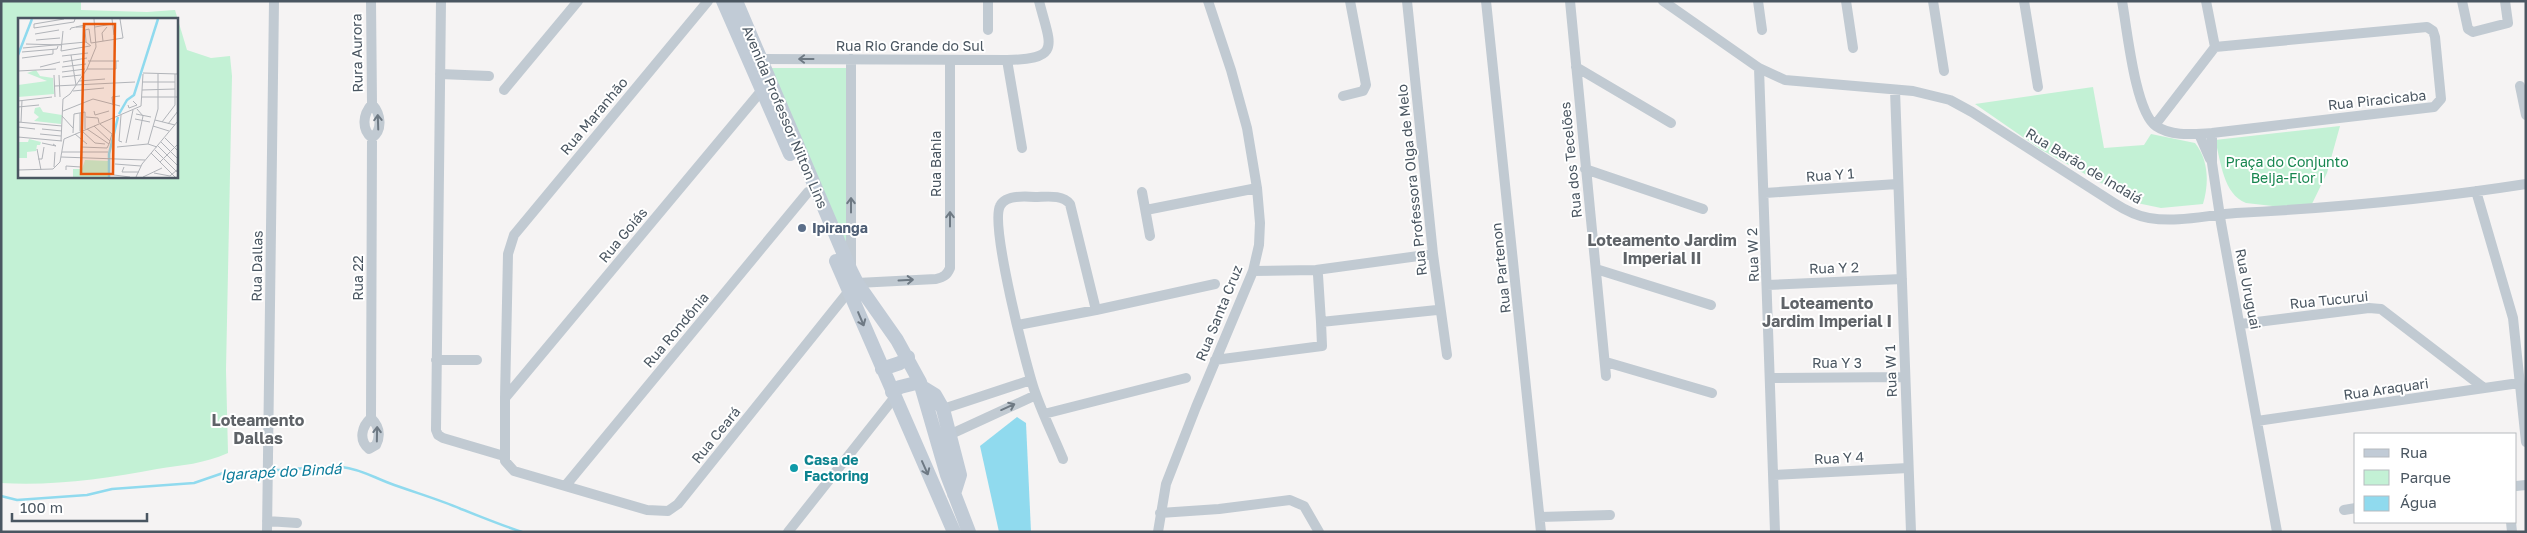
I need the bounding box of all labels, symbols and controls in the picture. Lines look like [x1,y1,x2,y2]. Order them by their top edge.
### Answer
street label: Rura Aurora [347,13,366,93]
inset map [18,18,178,178]
street label: Avenida Professor Nilton Lins [739,23,832,211]
street label: Rua Rio Grande do Sul [836,37,984,54]
one-way arrow [798,54,814,64]
street label: Rua Maranhão [556,74,631,158]
street label: Rua Professora Olga de Melo [1393,83,1430,277]
street label: Rua Piracicaba [2327,86,2427,113]
street label: Rua dos Tecelões [1556,101,1585,219]
one-way arrow [373,114,383,130]
street label: Rua Barão de Indaiá [2023,124,2146,207]
street label: Rua Bahia [927,131,944,197]
park label: Praça do Conjunto Beija-Flor I [2225,153,2349,186]
street label: Rua Y 1 [1805,164,1855,185]
one-way arrow [846,197,856,213]
street label: Rua Goiás [595,204,650,266]
one-way arrow [945,211,955,228]
place label: Ipiranga [812,219,868,236]
marker: Ipiranga [796,222,808,234]
street label: Rua Partenon [1487,222,1514,314]
street label: Rua W 2 [1743,228,1762,282]
street label: Rua Dallas [247,230,266,302]
district label: Loteamento Jardim Imperial II [1587,230,1737,268]
street label: Rua Uruguai [2232,247,2265,331]
street label: Rua 22 [349,255,366,301]
street label: Rua Y 2 [1809,258,1859,277]
street label: Rua Santa Cruz [1192,262,1246,363]
one-way arrow [897,276,913,285]
street label: Rua Tucurui [2289,287,2369,312]
street label: Rua Rondônia [639,289,712,371]
district label: Loteamento Jardim Imperial I [1762,293,1892,331]
one-way arrow [856,311,866,326]
street label: Rua W 1 [1881,344,1900,398]
street label: Rua Y 3 [1812,354,1862,371]
street label: Rua Araquari [2342,374,2430,403]
one-way arrow [1000,402,1015,412]
street label: Rua Ceará [688,403,744,466]
district label: Loteamento Dallas [212,410,305,448]
one-way arrow [372,427,382,443]
legend [2354,433,2517,523]
text: Rua [2400,443,2427,461]
street label: Rua Y 4 [1814,448,1864,467]
place label: Casa de Factoring [804,451,869,484]
water label: Igarapé do Bindá [220,459,344,484]
one-way arrow [921,460,931,475]
marker: Casa de Factoring [788,462,800,474]
text: Parque [2400,468,2451,486]
scale bar [12,490,148,522]
text: Água [2400,493,2437,511]
text: 100 m [20,498,63,516]

